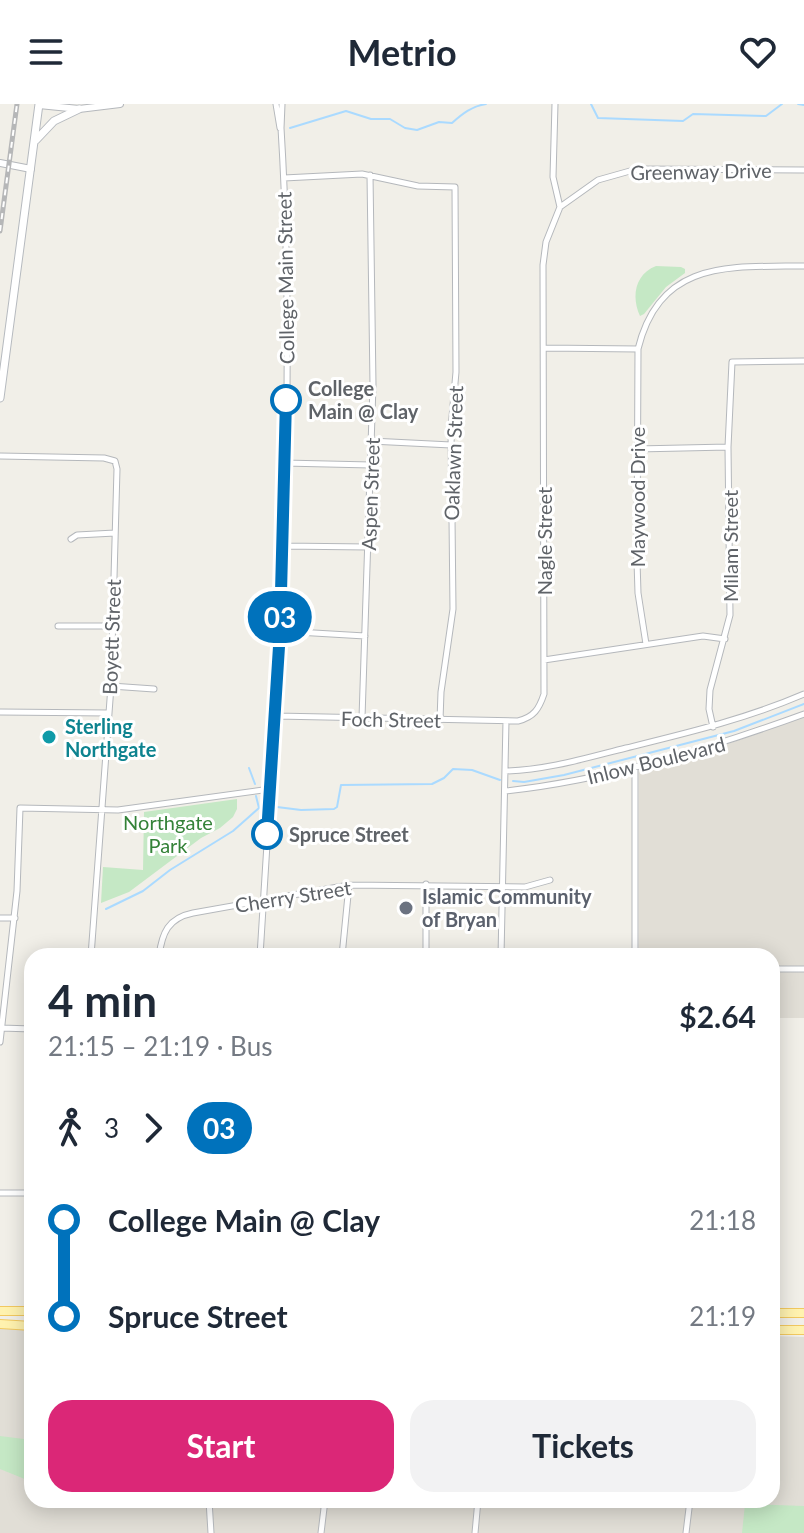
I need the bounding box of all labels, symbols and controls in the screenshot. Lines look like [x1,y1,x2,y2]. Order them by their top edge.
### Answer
icon: menu [24,30,68,74]
text: Metrio [347,30,457,74]
icon: heart [736,30,780,74]
street label: Greenway Drive [630,158,772,184]
street label: College Main Street [271,192,299,364]
place label: College Main @ Clay [308,376,419,423]
marker: College Main @ Clay [271,385,301,415]
street label: Oaklawn Street [439,385,467,521]
street label: Maywood Drive [625,427,649,567]
street label: Aspen Street [356,437,384,551]
street label: Nagle Street [532,487,556,595]
street label: Milam Street [718,490,742,602]
street label: Boyett Street [97,579,125,695]
line badge: 03 [244,591,316,643]
text: 03 [264,600,296,634]
street label: Foch Street [341,706,441,732]
place label: Sterling Northgate [65,714,157,761]
marker: Sterling Northgate [40,728,58,746]
street label: Inlow Boulevard [584,731,728,789]
park label: Northgate Park [123,810,213,857]
marker: Spruce Street [252,819,282,849]
place label: Spruce Street [289,822,409,846]
street label: Cherry Street [233,875,353,917]
place label: Islamic Community of Bryan [422,884,592,931]
marker: Islamic Community of Bryan [397,899,415,917]
text: 4 min [48,974,157,1026]
text: $2.64 [679,998,756,1034]
text: 21:15 – 21:19 · Bus [48,1030,272,1062]
icon: walk [48,1106,92,1150]
icon: forward [131,1106,175,1150]
text: 03 [203,1111,236,1145]
text: 3 [104,1112,119,1144]
text: College Main @ Clay [108,1202,380,1238]
text: 21:18 [689,1204,756,1236]
text: Spruce Street [108,1298,288,1334]
text: 21:19 [689,1300,756,1332]
button: Start [48,1400,394,1492]
button: Tickets [410,1400,756,1492]

